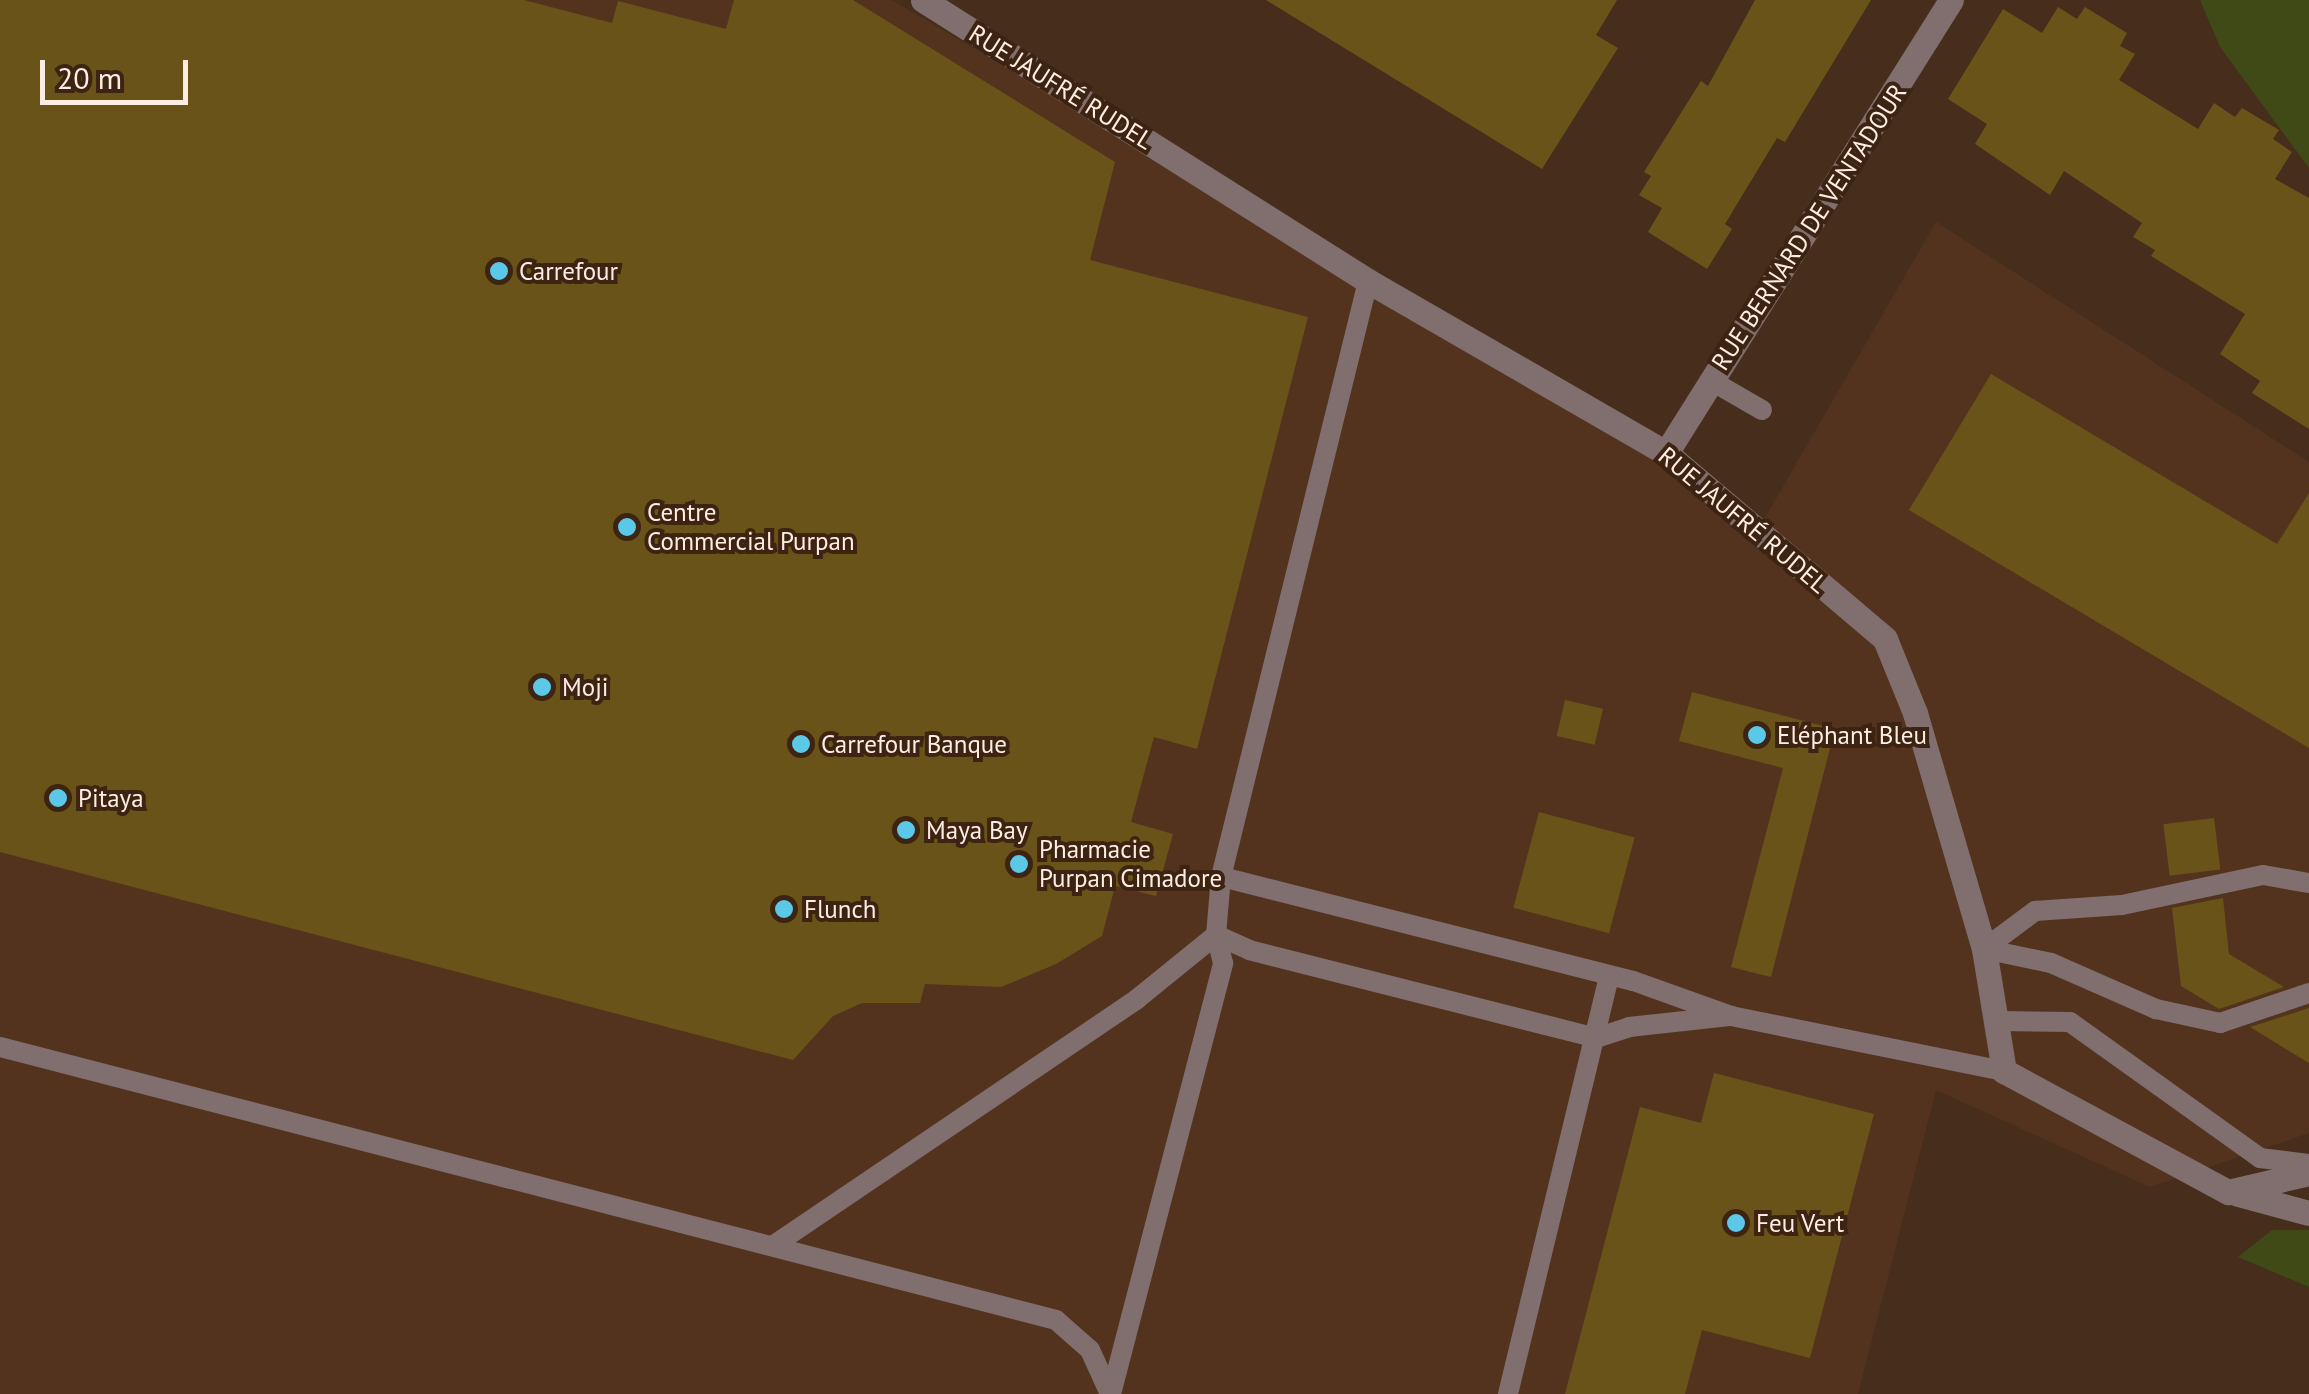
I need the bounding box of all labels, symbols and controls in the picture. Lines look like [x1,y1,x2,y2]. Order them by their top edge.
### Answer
street label: RUE JAUFRÉ RUDEL [964,18,1158,156]
scale bar [45,40,192,102]
text: 20 m [57,58,122,97]
street label: RUE BERNARD DE VENTADOUR [1705,78,1913,376]
place label: Carrefour [519,256,618,286]
marker: Carrefour [488,260,510,282]
street label: RUE JAUFRÉ RUDEL [1652,441,1834,599]
place label: Centre Commercial Purpan [647,498,855,557]
marker: Centre Commercial Purpan [616,516,638,538]
place label: Moji [562,672,609,702]
marker: Moji [531,676,553,698]
place label: Eléphant Bleu [1777,720,1927,750]
marker: Eléphant Bleu [1746,724,1768,746]
place label: Carrefour Banque [821,729,1007,759]
marker: Carrefour Banque [790,733,812,755]
place label: Pitaya [78,783,144,813]
marker: Pitaya [47,787,69,809]
place label: Maya Bay [926,815,1028,845]
marker: Maya Bay [895,819,917,841]
place label: Pharmacie Purpan Cimadore [1039,835,1222,894]
marker: Pharmacie Purpan Cimadore [1008,853,1030,875]
place label: Flunch [804,894,876,924]
marker: Flunch [773,898,795,920]
place label: Feu Vert [1756,1208,1845,1238]
marker: Feu Vert [1725,1212,1747,1234]

